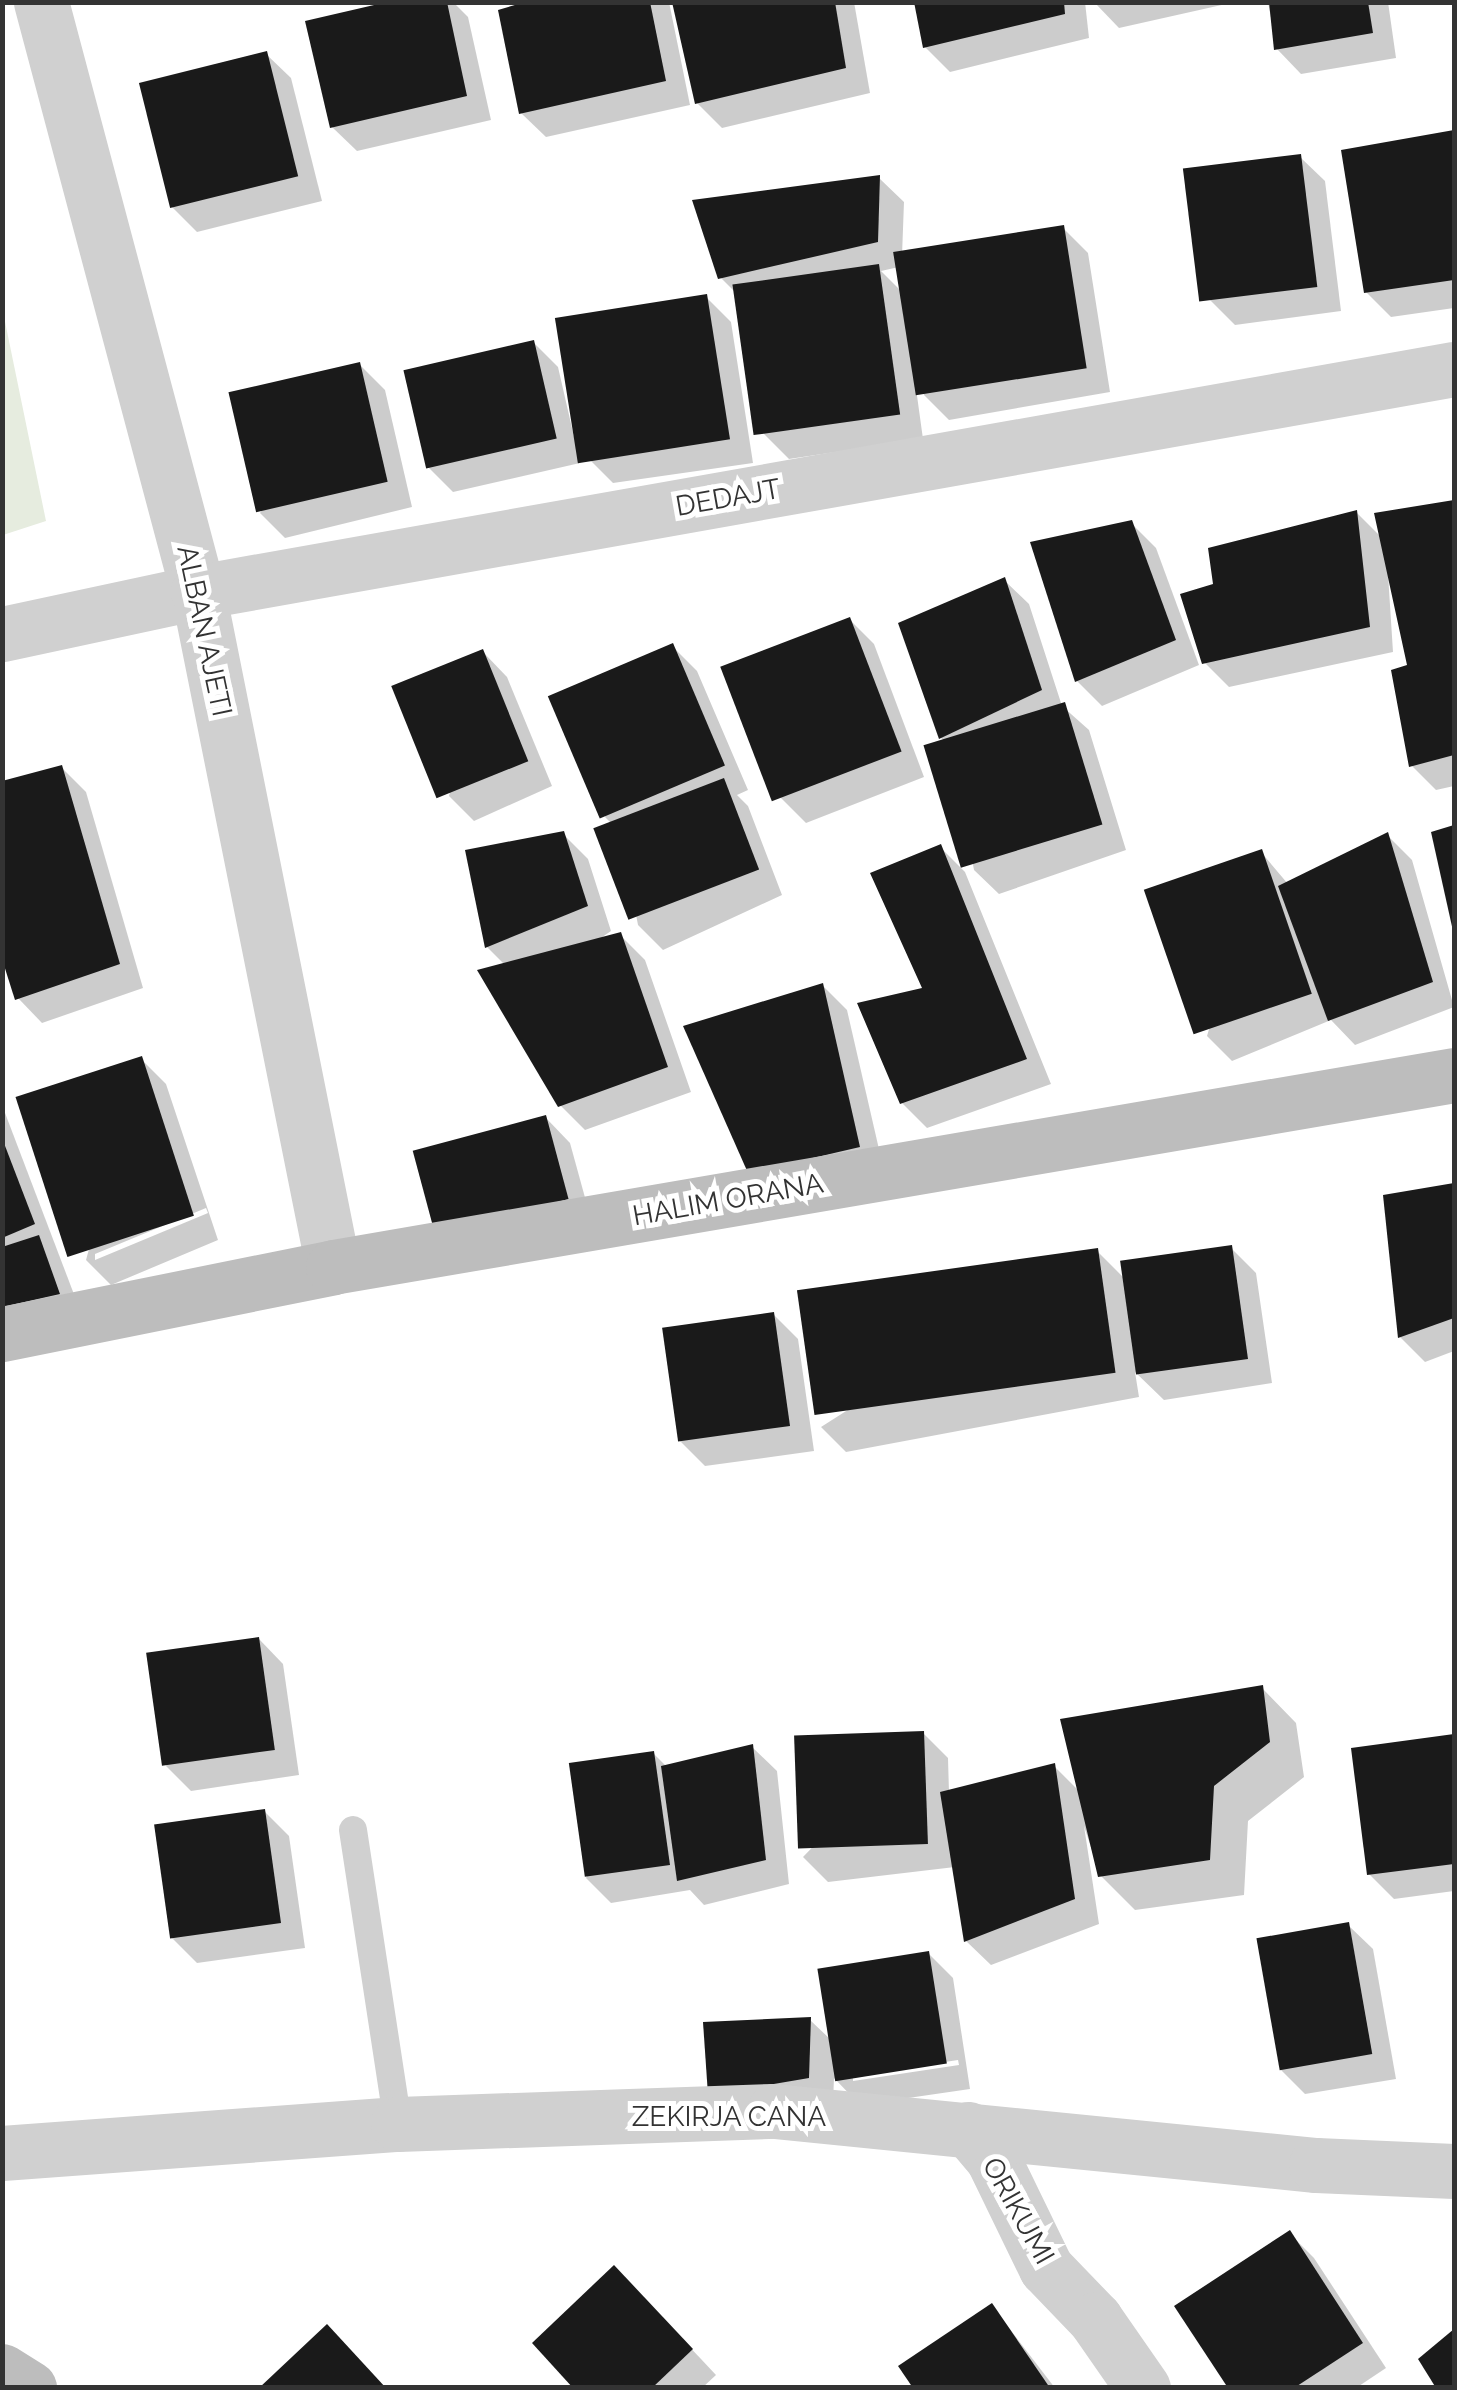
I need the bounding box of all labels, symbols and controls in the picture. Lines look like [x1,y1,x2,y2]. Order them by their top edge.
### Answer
street label: DEDAJT [673,472,783,524]
street label: ALBAN AJETI [169,542,239,720]
street label: HALIM ORANA [630,1167,826,1233]
street label: ZEKIRJA CANA [631,2100,827,2134]
street label: ORIKUMI [975,2152,1061,2270]

